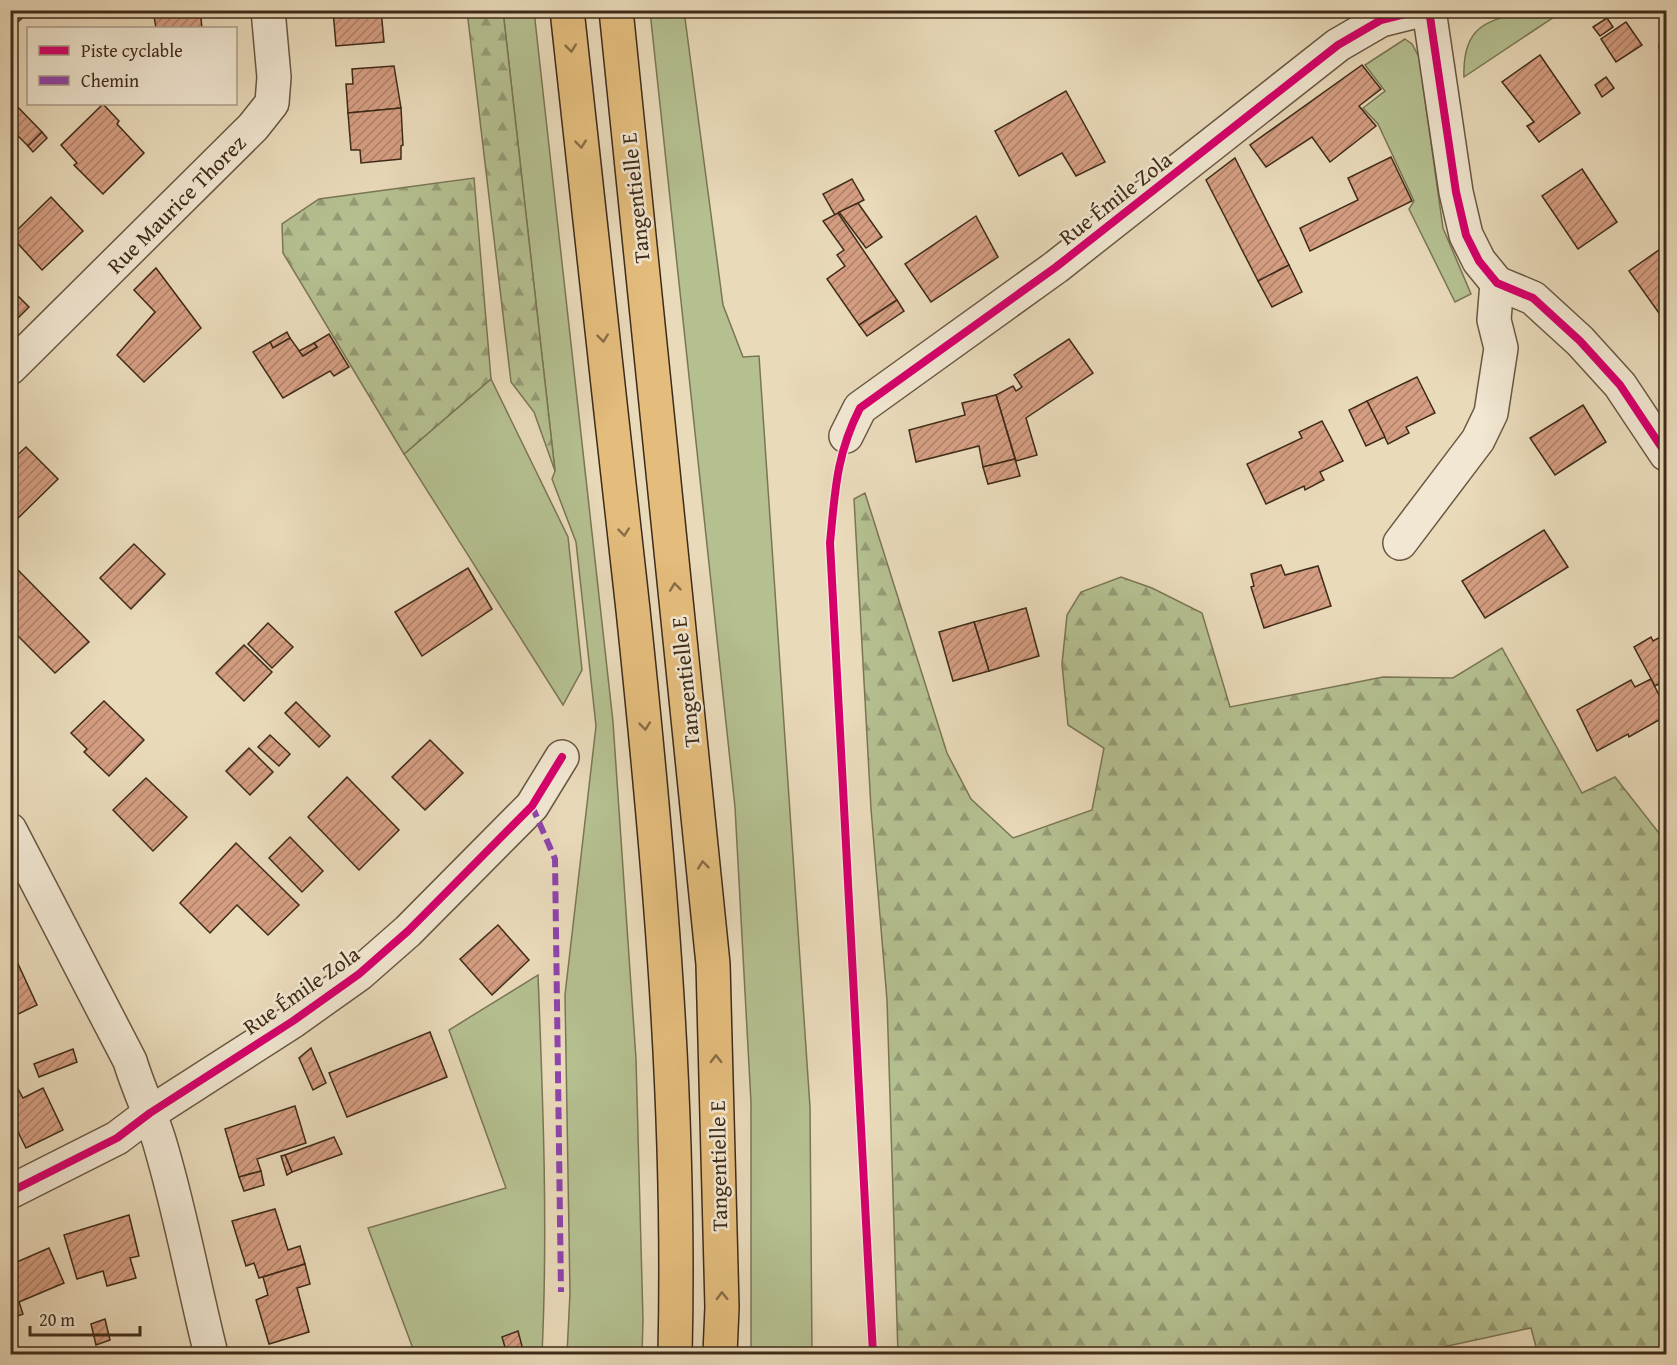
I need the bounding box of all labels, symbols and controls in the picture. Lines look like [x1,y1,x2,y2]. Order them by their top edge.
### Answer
legend [27,27,237,105]
text: Piste cyclable [81,37,183,64]
one-way arrow [564,44,577,53]
text: Chemin [81,67,139,94]
street label: Rue Maurice Thorez [99,127,253,281]
street label: Tangentielle E [612,131,658,265]
one-way arrow [575,140,587,149]
street label: Rue Émile Zola [1052,143,1179,252]
one-way arrow [596,333,609,343]
one-way arrow [617,527,630,536]
one-way arrow [669,583,682,592]
street label: Tangentielle E [662,615,708,749]
one-way arrow [638,721,651,730]
one-way arrow [697,860,710,869]
street label: Rue Émile Zola [236,938,366,1042]
one-way arrow [710,1055,722,1064]
street label: Tangentielle E [701,1100,735,1232]
one-way arrow [715,1292,728,1301]
scale bar [30,1299,140,1337]
text: 20 m [39,1306,75,1333]

